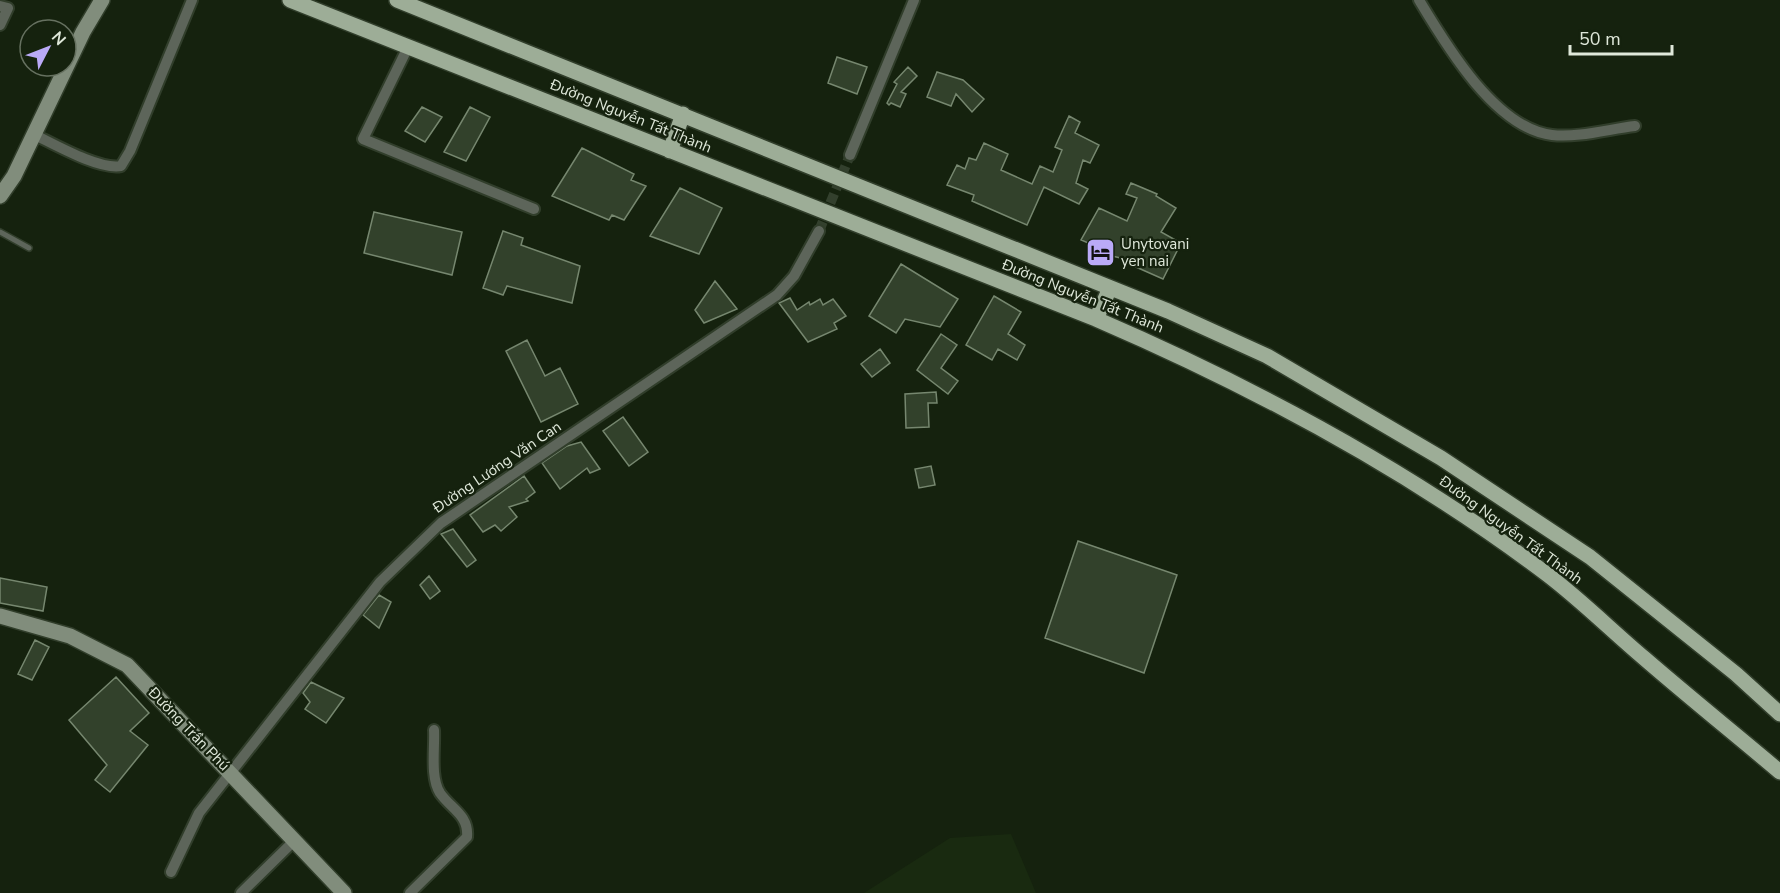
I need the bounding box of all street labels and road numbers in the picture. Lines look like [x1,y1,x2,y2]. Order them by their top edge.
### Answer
street label: Đường Nguyễn Tất Thành [546,74,715,158]
street label: Đường Nguyễn Tất Thành [998,254,1167,338]
street label: Đường Lương Văn Can [428,416,565,518]
street label: Đường Nguyễn Tất Thành [1434,471,1587,589]
street label: Đường Trần Phú [143,682,234,775]

